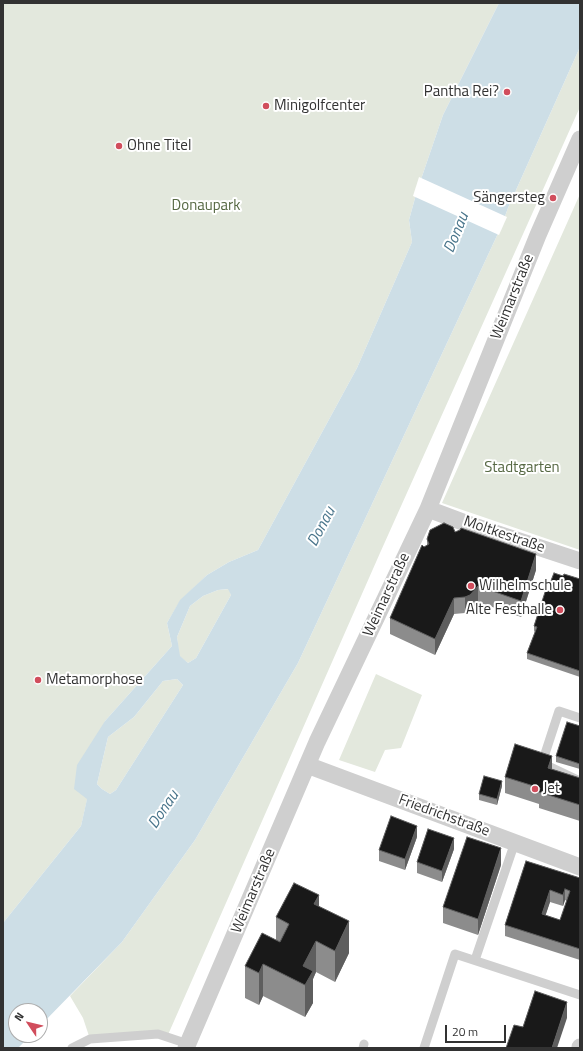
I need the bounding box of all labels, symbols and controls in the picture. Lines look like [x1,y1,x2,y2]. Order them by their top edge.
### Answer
place label: Pantha Rei? [424,83,499,101]
marker: Pantha Rei? [502,87,512,97]
place label: Minigolfcenter [274,97,365,115]
marker: Minigolfcenter [261,101,271,111]
place label: Ohne Titel [127,137,191,155]
marker: Ohne Titel [114,141,124,151]
place label: Sängersteg [473,189,545,207]
marker: Sängersteg [548,193,558,203]
park label: Donaupark [172,197,240,215]
water label: Donau [440,210,474,256]
street label: Weimarstraße [488,252,538,342]
park label: Stadtgarten [484,459,560,477]
water label: Donau [304,504,340,550]
street label: Moltkestraße [461,513,547,557]
street label: Weimarstraße [360,550,414,640]
place label: Wilhelmschule [479,577,571,595]
marker: Wilhelmschule [466,581,476,591]
place label: Alte Festhalle [466,601,552,619]
marker: Alte Festhalle [555,605,565,615]
place label: Metamorphose [46,671,143,689]
marker: Metamorphose [33,675,43,685]
place label: Jet [543,780,560,798]
marker: Jet [530,784,540,794]
water label: Donau [144,787,184,833]
street label: Friedrichstraße [396,791,492,841]
street label: Weimarstraße [228,846,280,936]
north arrow [8,1003,48,1043]
text: N [10,1009,28,1024]
scale bar [447,1017,508,1043]
text: 20 m [452,1022,478,1041]

